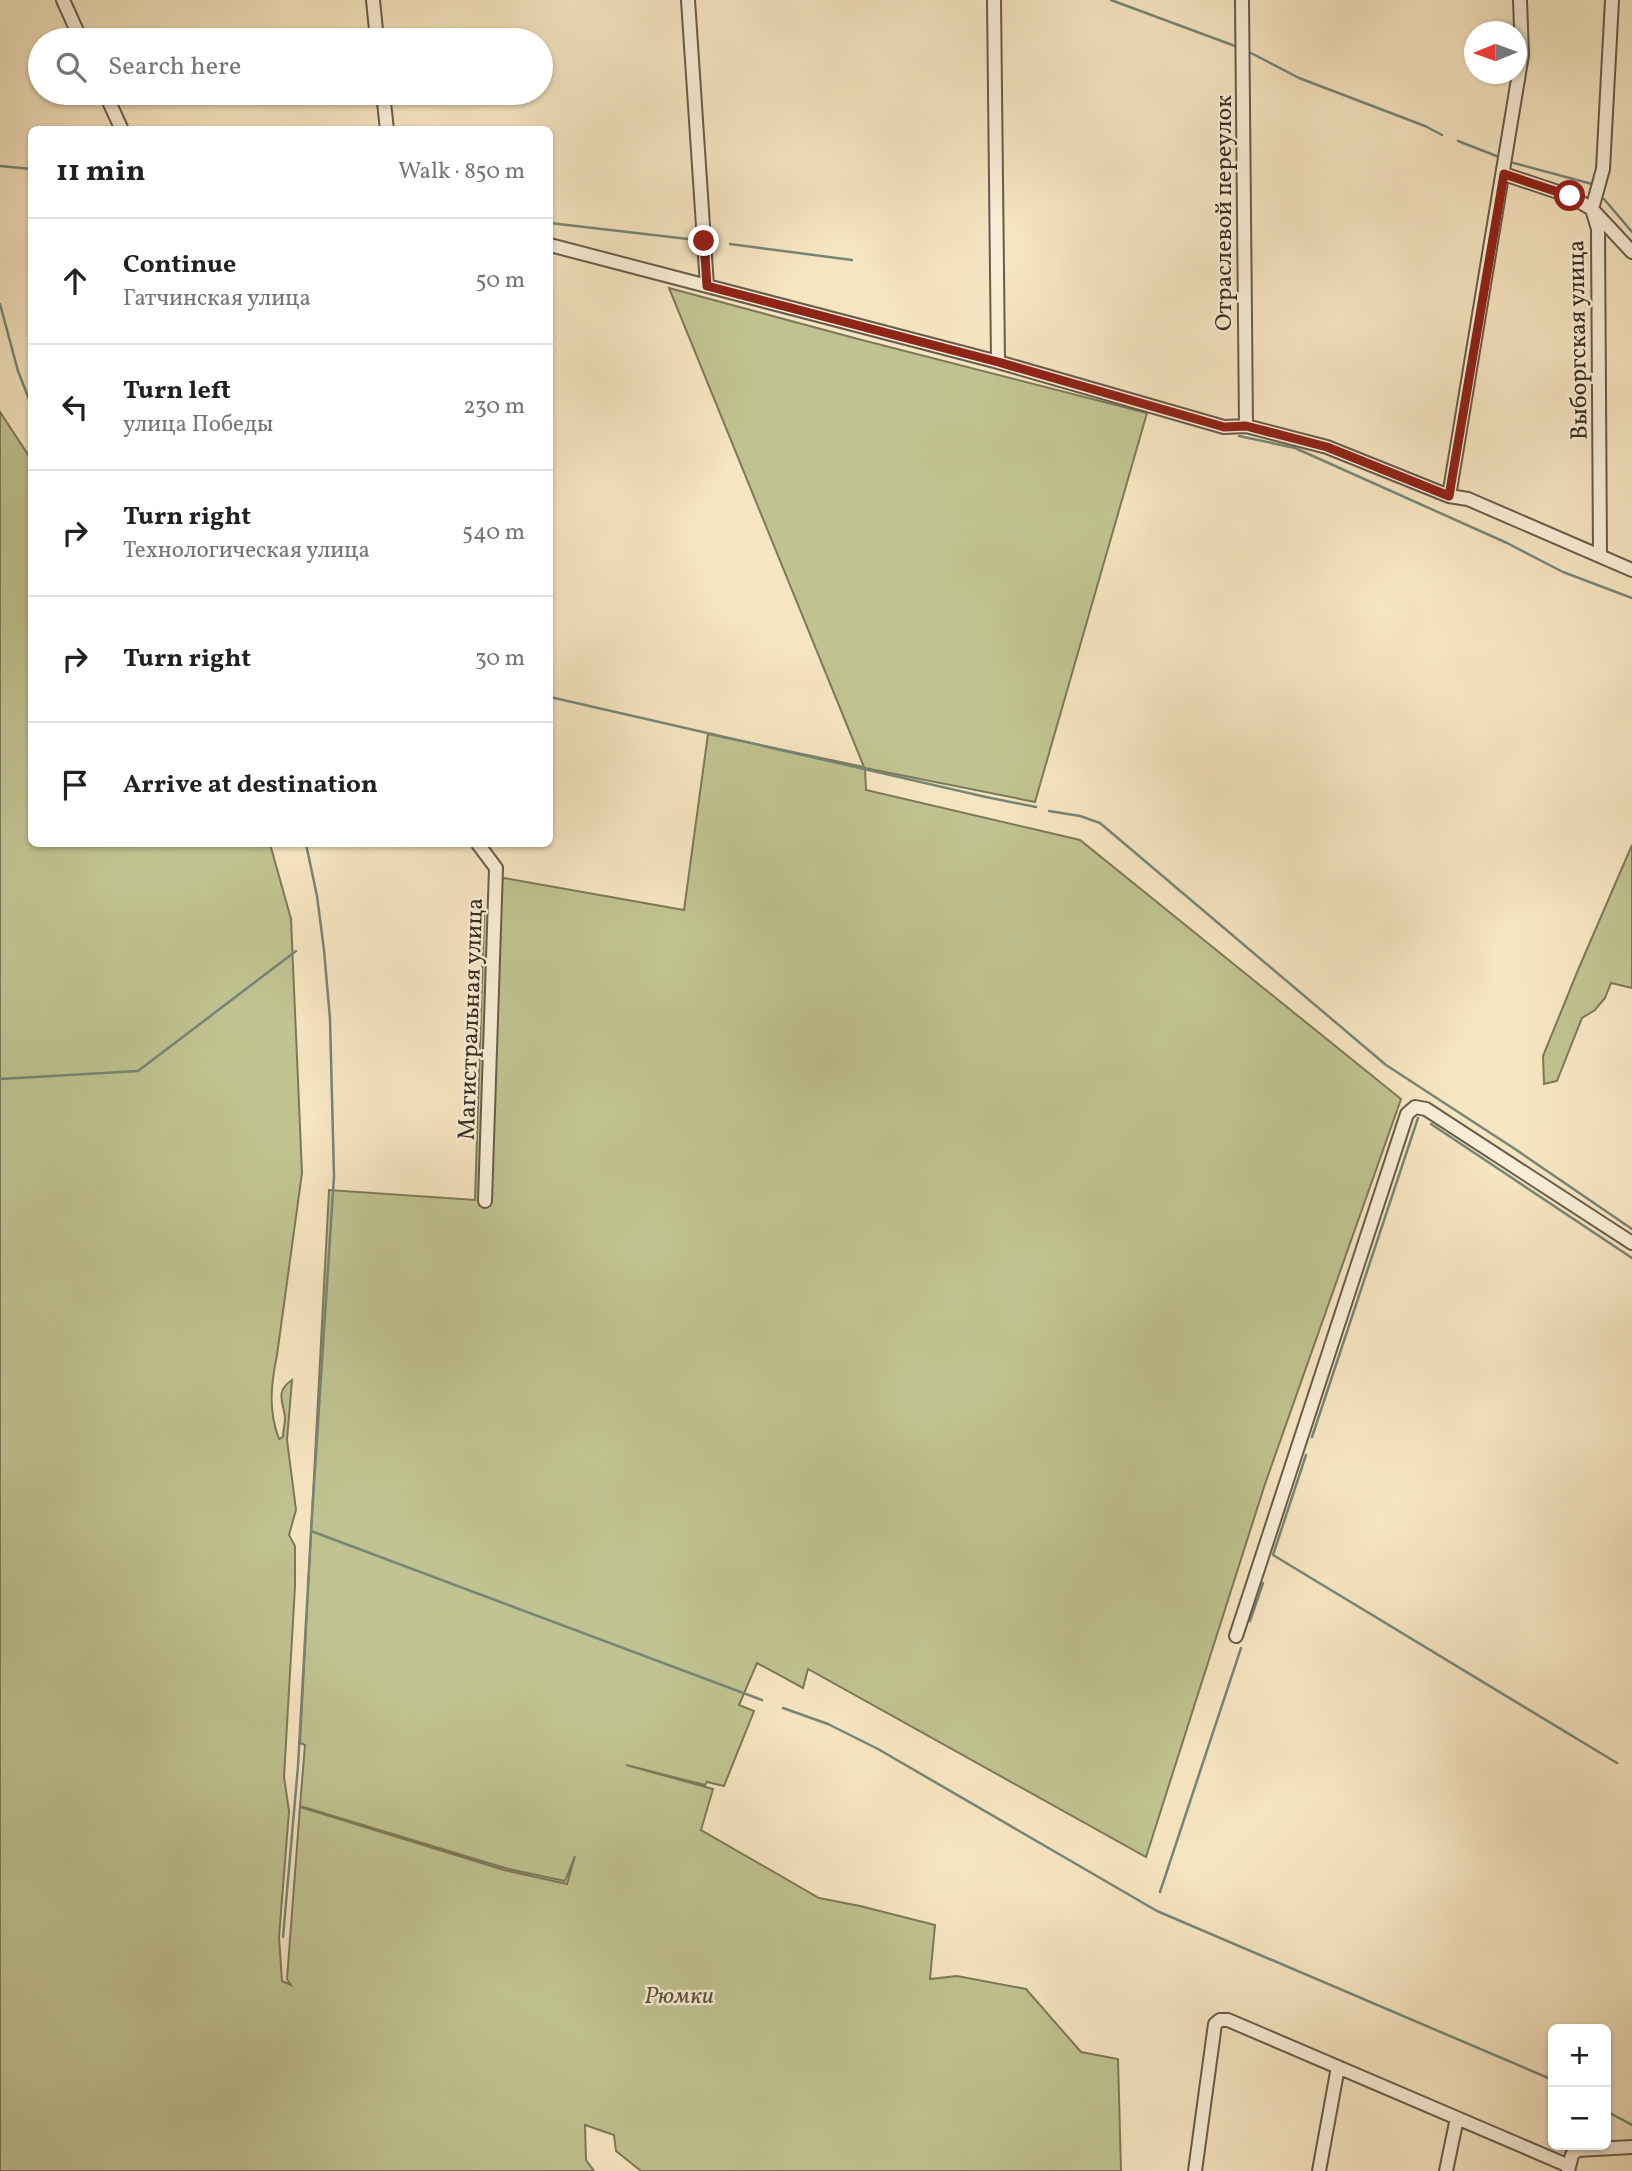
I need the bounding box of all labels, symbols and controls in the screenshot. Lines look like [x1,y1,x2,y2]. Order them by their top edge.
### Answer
north arrow [1464,21,1527,84]
search box [28,28,553,105]
icon: search [52,48,90,86]
text: Search here [108,49,241,85]
street label: Отраслевой переулок [1208,95,1242,331]
text: 11 min [56,151,146,193]
text: Walk · 850 m [398,156,525,188]
route start [1554,180,1585,211]
route end [688,225,719,256]
street label: Выборгская улица [1560,240,1598,440]
text: Continue [123,247,236,283]
icon: ahead [56,262,94,300]
text: 50 m [476,265,525,297]
text: Гатчинская улица [123,283,311,315]
text: Turn left [123,373,231,409]
icon: left [56,388,94,426]
text: 230 m [463,391,525,423]
text: улица Победы [123,409,273,441]
text: Turn right [123,499,251,535]
icon: right [56,514,94,552]
text: 540 m [462,517,525,549]
text: Технологическая улица [123,535,370,567]
icon: right [56,640,94,678]
text: Turn right [123,641,251,677]
text: 30 m [475,643,525,675]
icon: arrive [56,766,94,804]
text: Arrive at destination [123,767,378,803]
street label: Магистральная улица [451,897,493,1141]
park label: Рюмки [644,1980,714,2014]
map controls [1548,2024,1611,2150]
button: + [1548,2024,1611,2087]
button: − [1548,2087,1611,2150]

